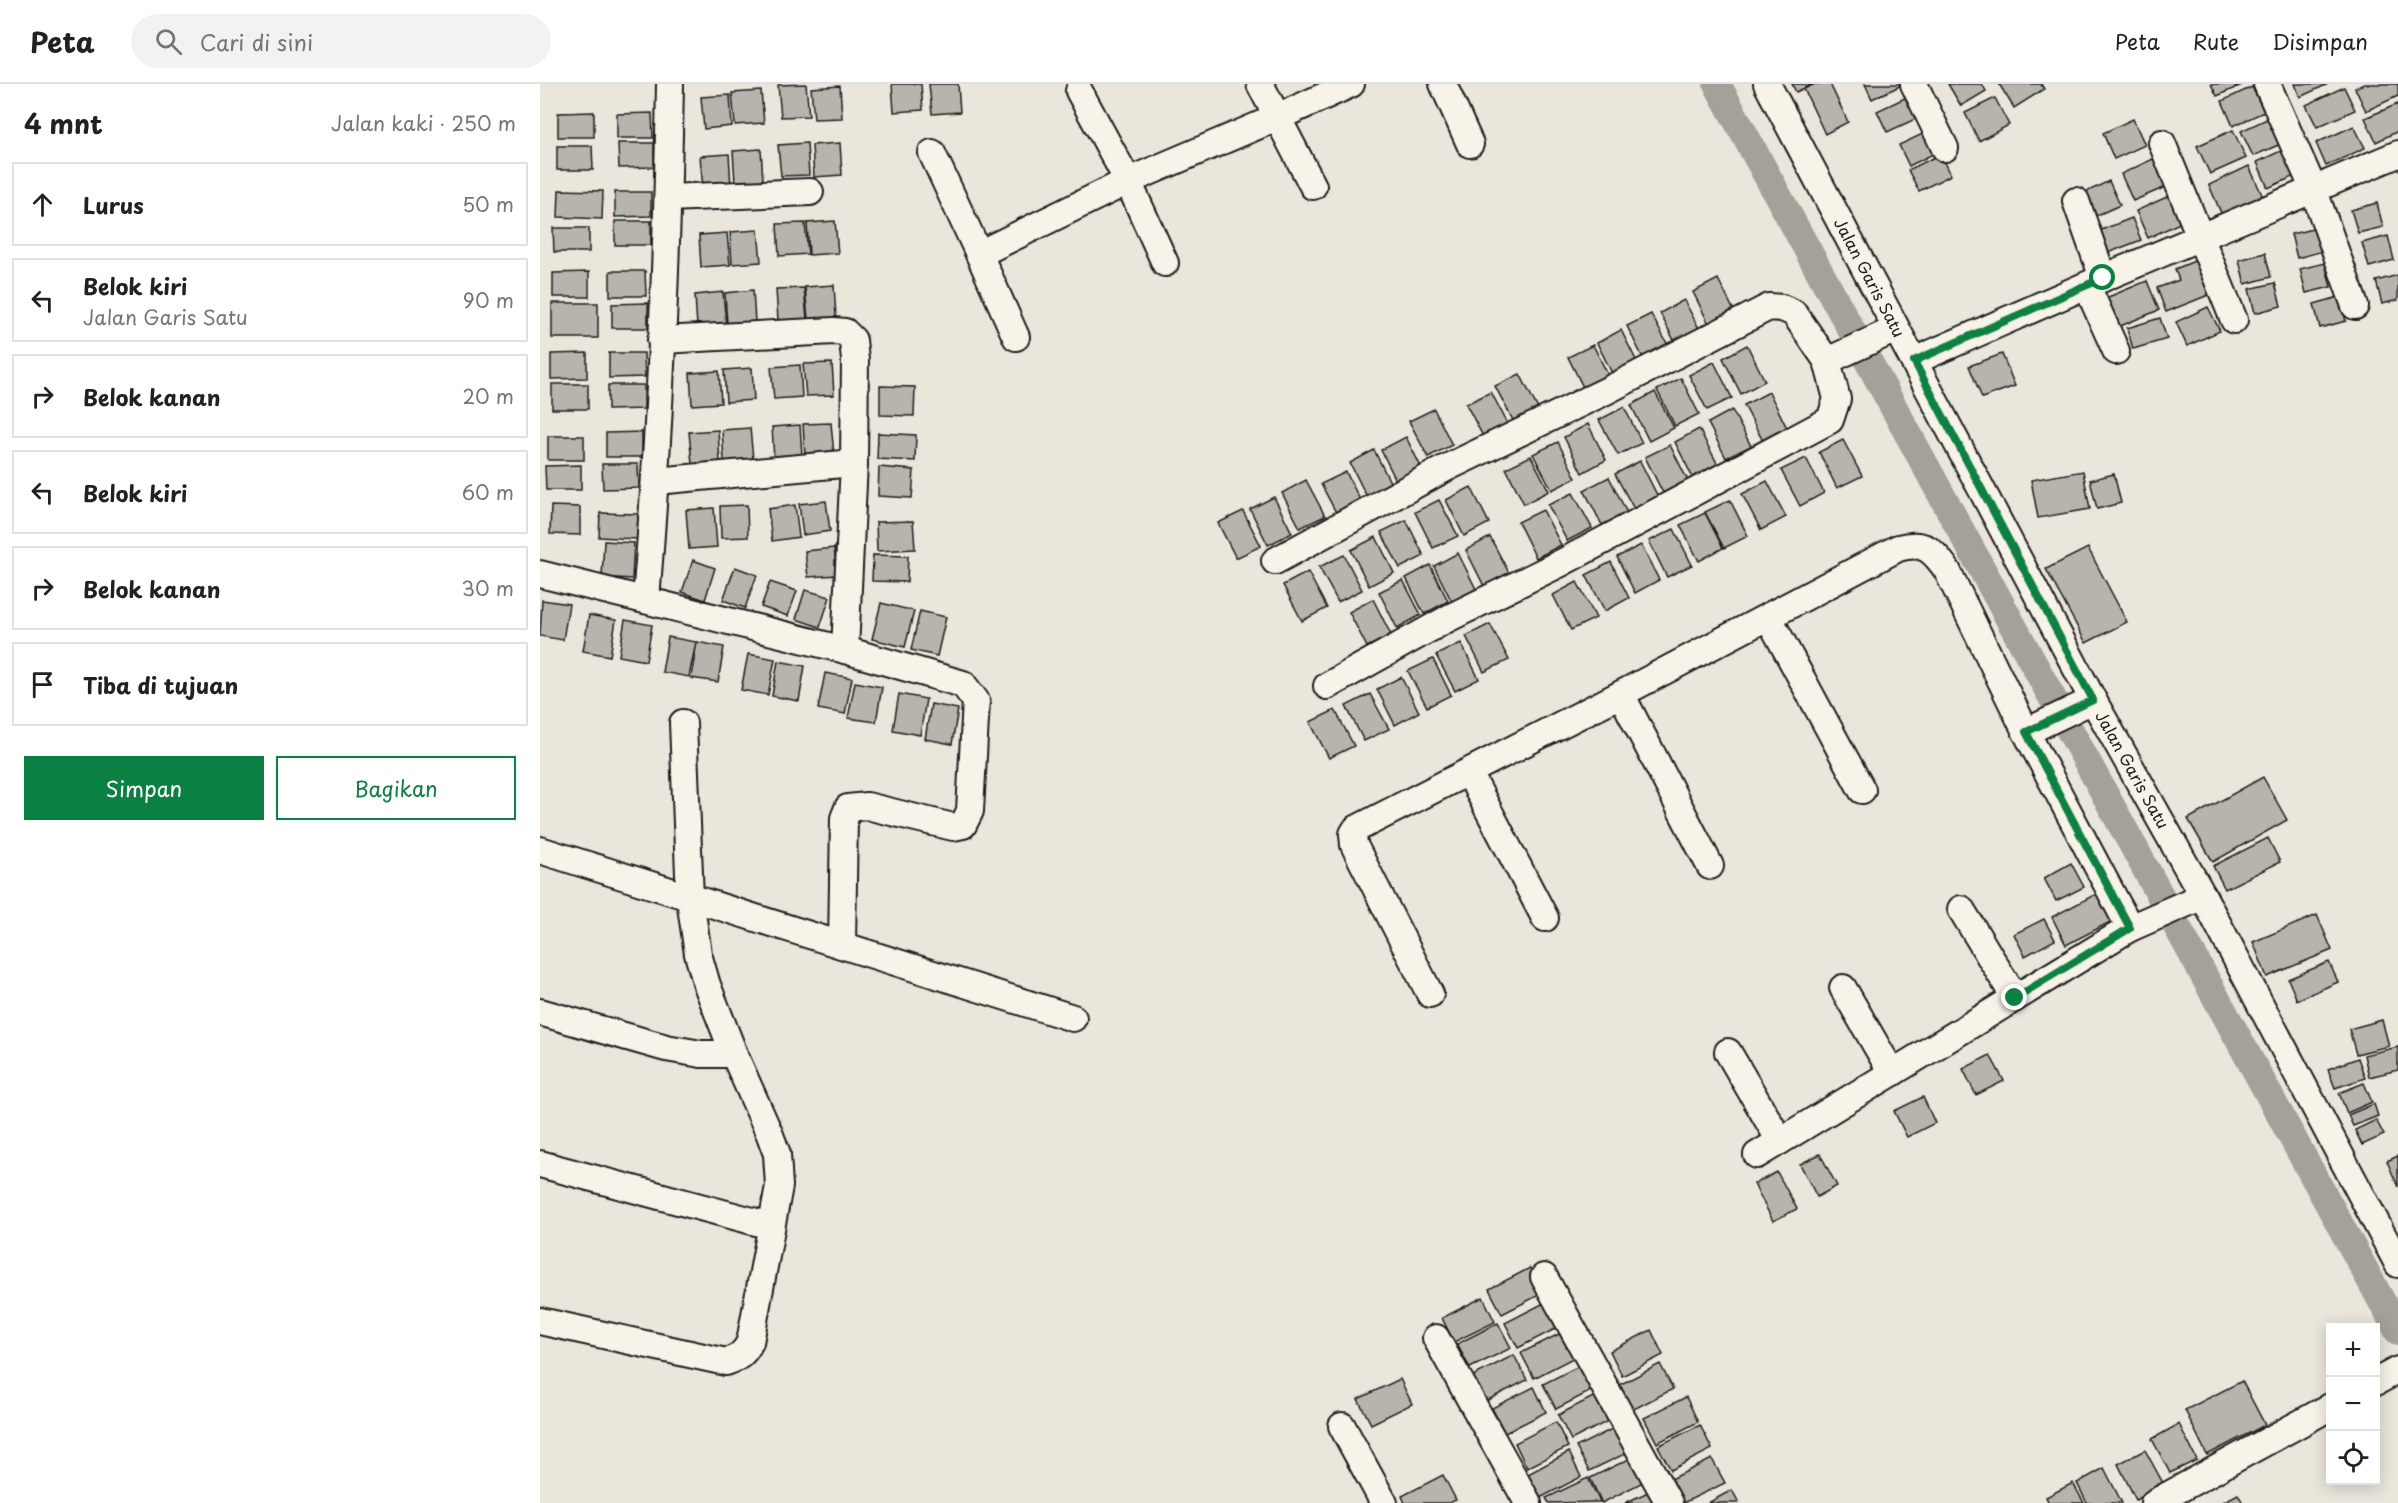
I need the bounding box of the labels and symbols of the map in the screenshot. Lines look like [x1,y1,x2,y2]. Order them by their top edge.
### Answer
street label: Jalan Garis Satu [1829,213,1912,341]
route start [2089,264,2115,290]
street label: Jalan Garis Satu [2090,706,2176,833]
route end [2001,984,2027,1010]

